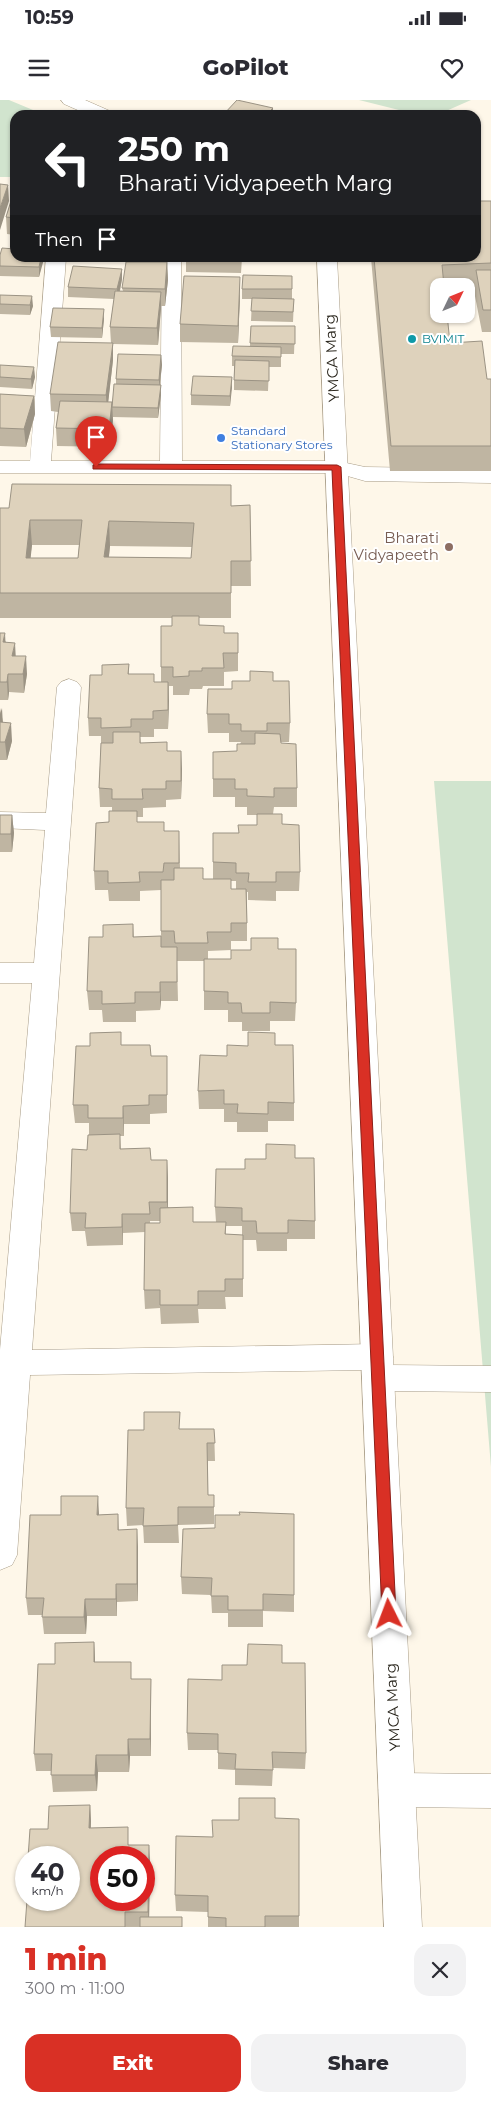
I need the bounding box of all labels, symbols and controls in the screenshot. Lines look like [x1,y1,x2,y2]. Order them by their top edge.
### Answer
text: 10:59 [25,6,74,29]
icon: menu [25,54,53,82]
text: GoPilot [202,54,289,81]
icon: heart [438,54,466,82]
text: 250 m [118,127,230,170]
icon: left [35,130,100,195]
text: Bharati Vidyapeeth Marg [118,170,393,197]
icon: arrive [93,225,121,253]
text: Then [35,228,83,251]
north arrow [430,278,475,322]
map controls [430,278,475,323]
street label: YMCA Marg [320,314,343,402]
place label: BVIMIT [422,331,465,346]
marker: BVIMIT [406,333,418,345]
pin [75,416,117,467]
icon: arrive [82,423,110,451]
place label: Standard Stationary Stores [231,423,333,452]
marker: Standard Stationary Stores [215,432,227,444]
place label: Bharati Vidyapeeth [353,528,439,564]
marker: Bharati Vidyapeeth [443,541,455,553]
position arrow [362,1587,414,1639]
street label: YMCA Marg [381,1663,404,1751]
speed limit sign: 50 [90,1846,155,1911]
text: 40 [30,1857,65,1887]
text: km/h [31,1883,64,1898]
text: 1 min [25,1941,108,1978]
button: close [414,1944,466,1996]
text: 300 m · 11:00 [25,1979,125,1998]
button: Exit [25,2034,241,2092]
button: Share [251,2034,466,2092]

